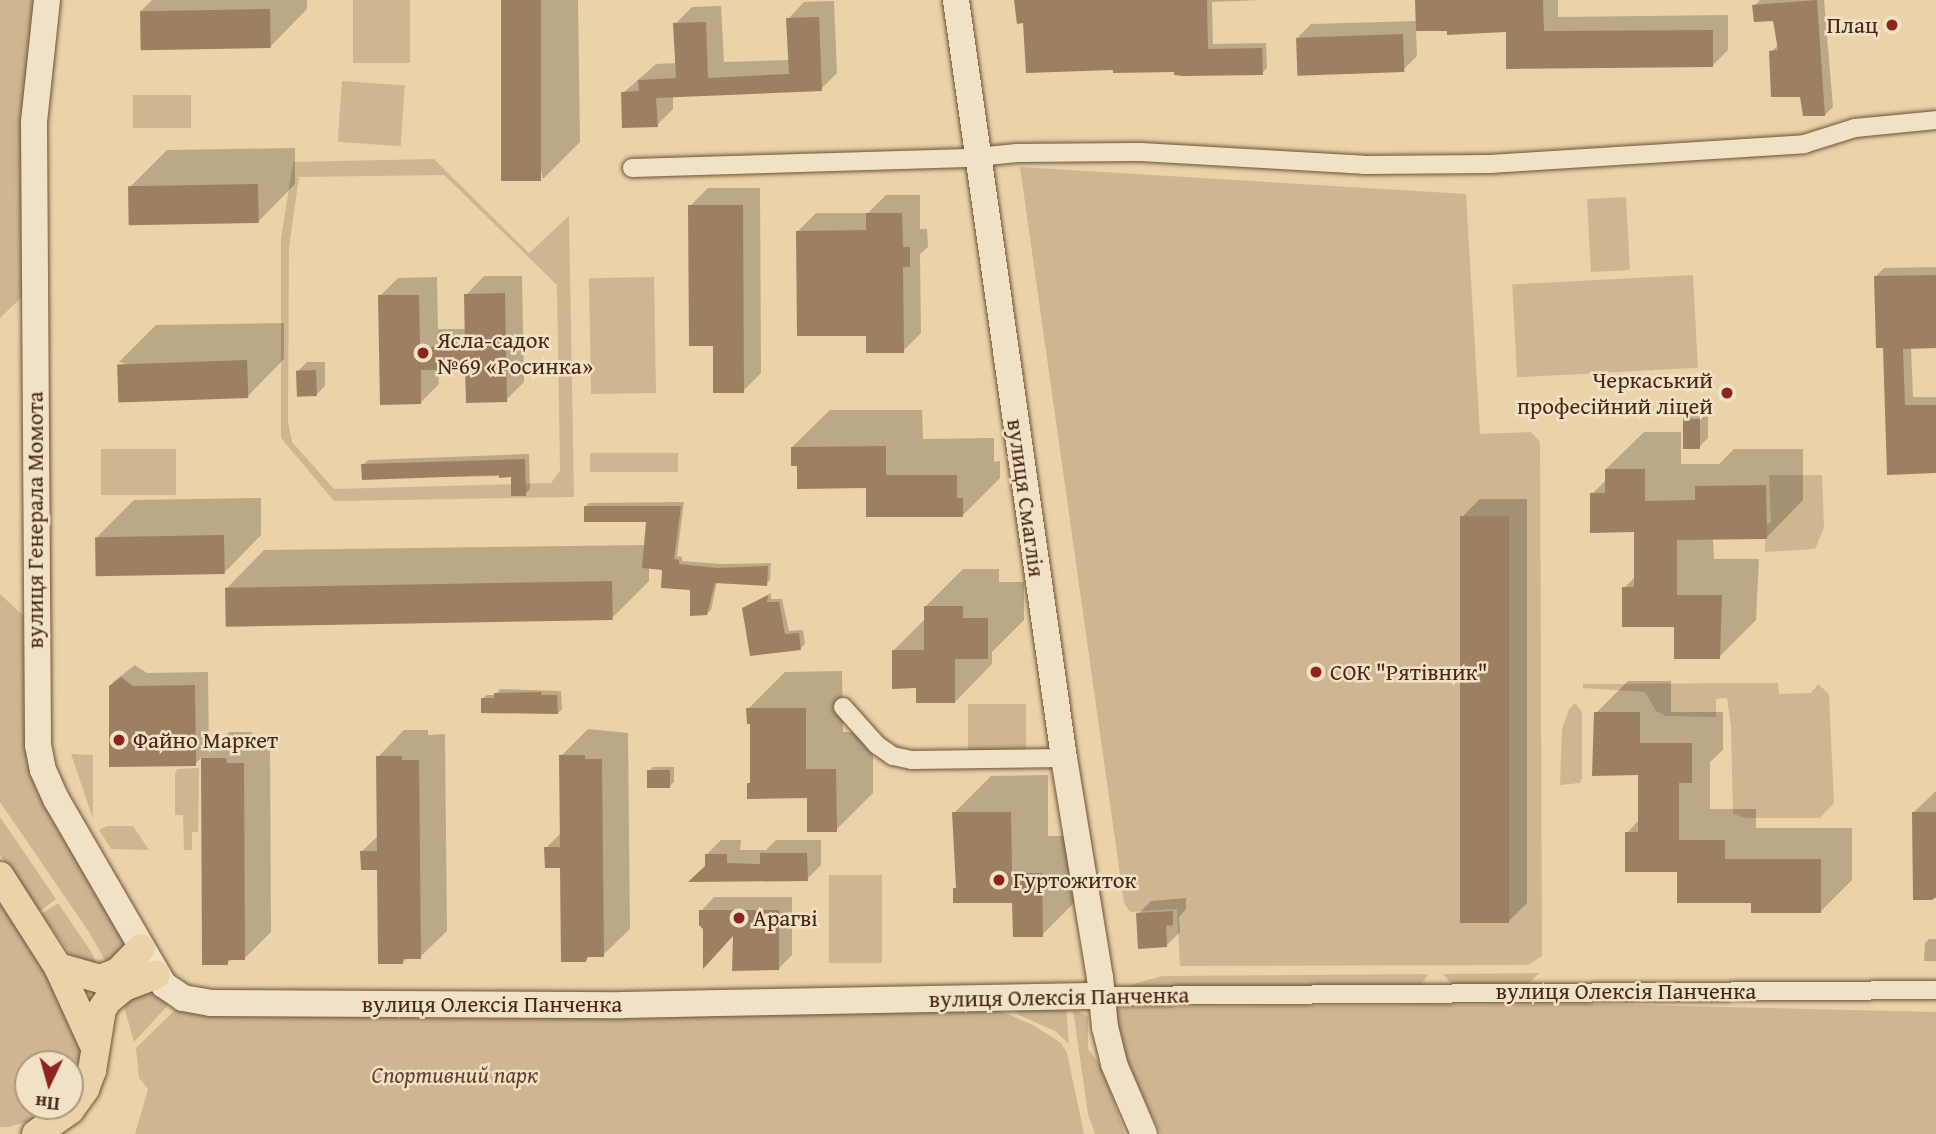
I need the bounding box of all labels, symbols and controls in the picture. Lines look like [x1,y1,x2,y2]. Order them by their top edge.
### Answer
place label: Плац [1826,11,1878,39]
marker: Плац [1884,17,1900,33]
place label: Ясла-садок №69 «Росинка» [437,326,593,380]
marker: Ясла-садок №69 «Росинка» [415,345,431,361]
place label: Черкаський професійний ліцей [1517,366,1713,420]
marker: Черкаський професійний ліцей [1719,385,1735,401]
street label: вулиця Генерала Момота [21,391,49,649]
street label: вулиця Смаглія [1001,417,1051,579]
place label: СОК "Рятівник" [1330,658,1488,686]
marker: СОК "Рятівник" [1308,664,1324,680]
place label: Файно Маркет [133,726,278,754]
marker: Файно Маркет [111,732,127,748]
place label: Гуртожиток [1013,866,1137,894]
marker: Гуртожиток [991,872,1007,888]
place label: Арагві [753,904,818,932]
marker: Арагві [731,910,747,926]
street label: вулиця Олексія Панченка [1496,977,1756,1005]
street label: вулиця Олексія Панченка [929,981,1189,1013]
street label: вулиця Олексія Панченка [362,990,622,1018]
north arrow [14,1050,84,1120]
park label: Спортивний парк [372,1061,538,1089]
text: Пн [34,1089,61,1119]

